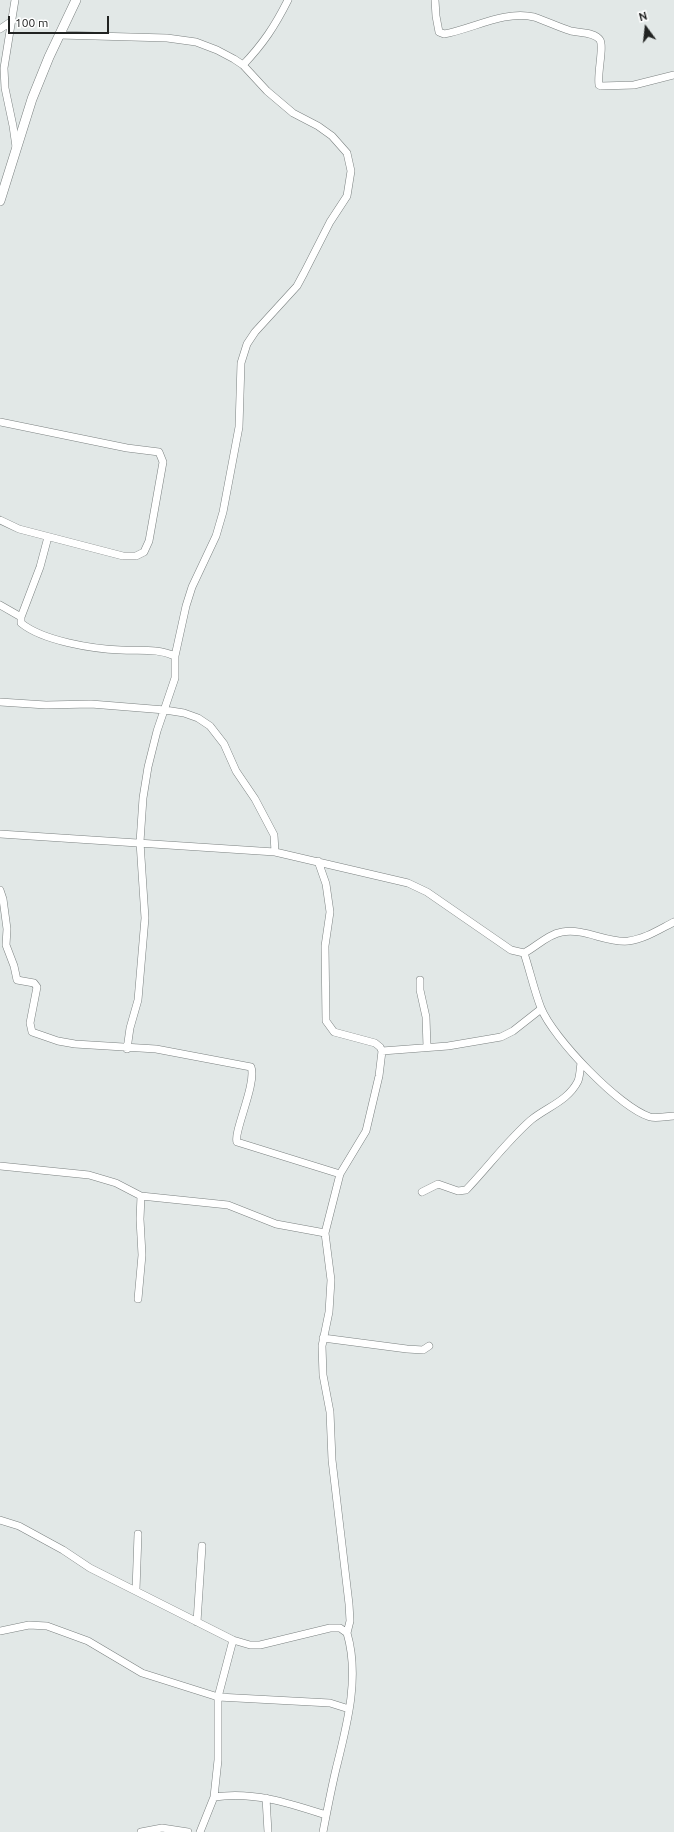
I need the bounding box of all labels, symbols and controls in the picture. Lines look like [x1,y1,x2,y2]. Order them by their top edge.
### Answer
scale bar [10,8,111,34]
north arrow [626,8,666,48]
text: N [637,10,648,23]
text: 100 m [15,16,48,29]

